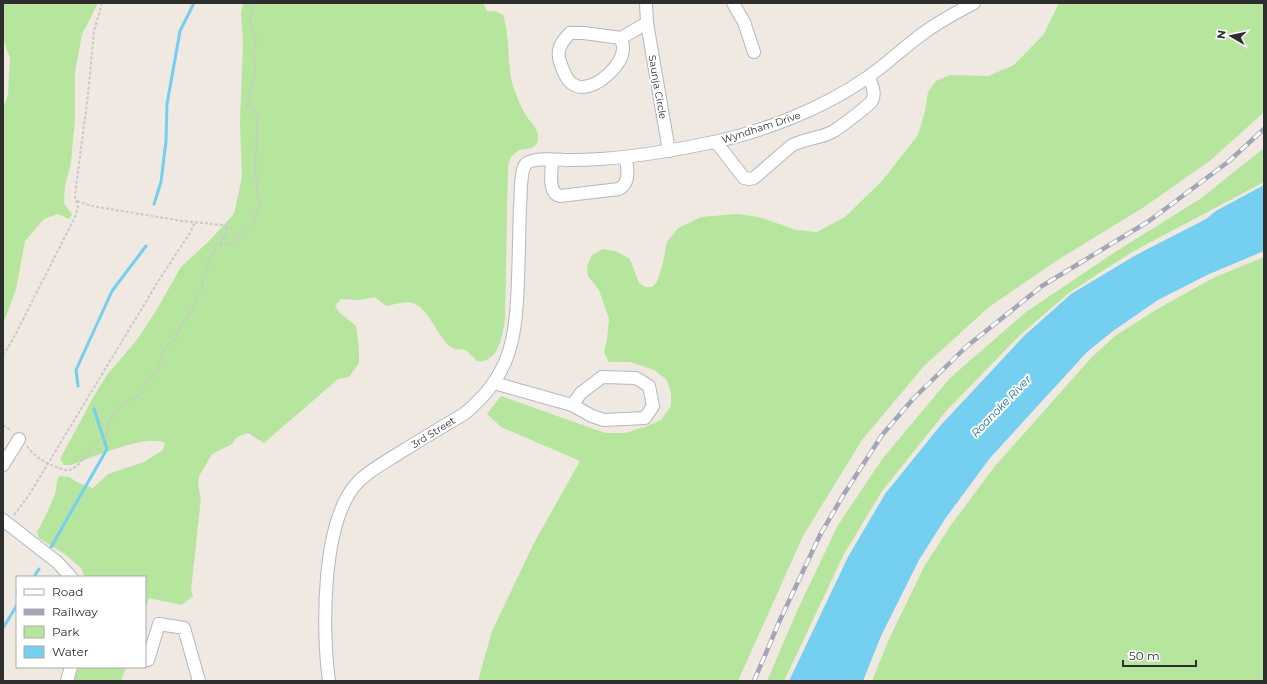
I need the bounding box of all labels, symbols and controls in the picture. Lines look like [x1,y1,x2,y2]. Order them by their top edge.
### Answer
north arrow [1211,16,1251,56]
text: N [1214,29,1229,40]
street label: Saunja Circle [645,54,670,120]
street label: Wyndham Drive [720,109,802,146]
water label: Roanoke River [968,372,1034,440]
street label: 3rd Street [409,414,458,451]
legend [16,576,146,668]
text: Road [52,584,83,599]
text: Railway [52,604,98,619]
text: Park [52,624,80,639]
scale bar [1123,642,1196,668]
text: Water [52,644,89,659]
text: 50 m [1129,648,1160,663]

